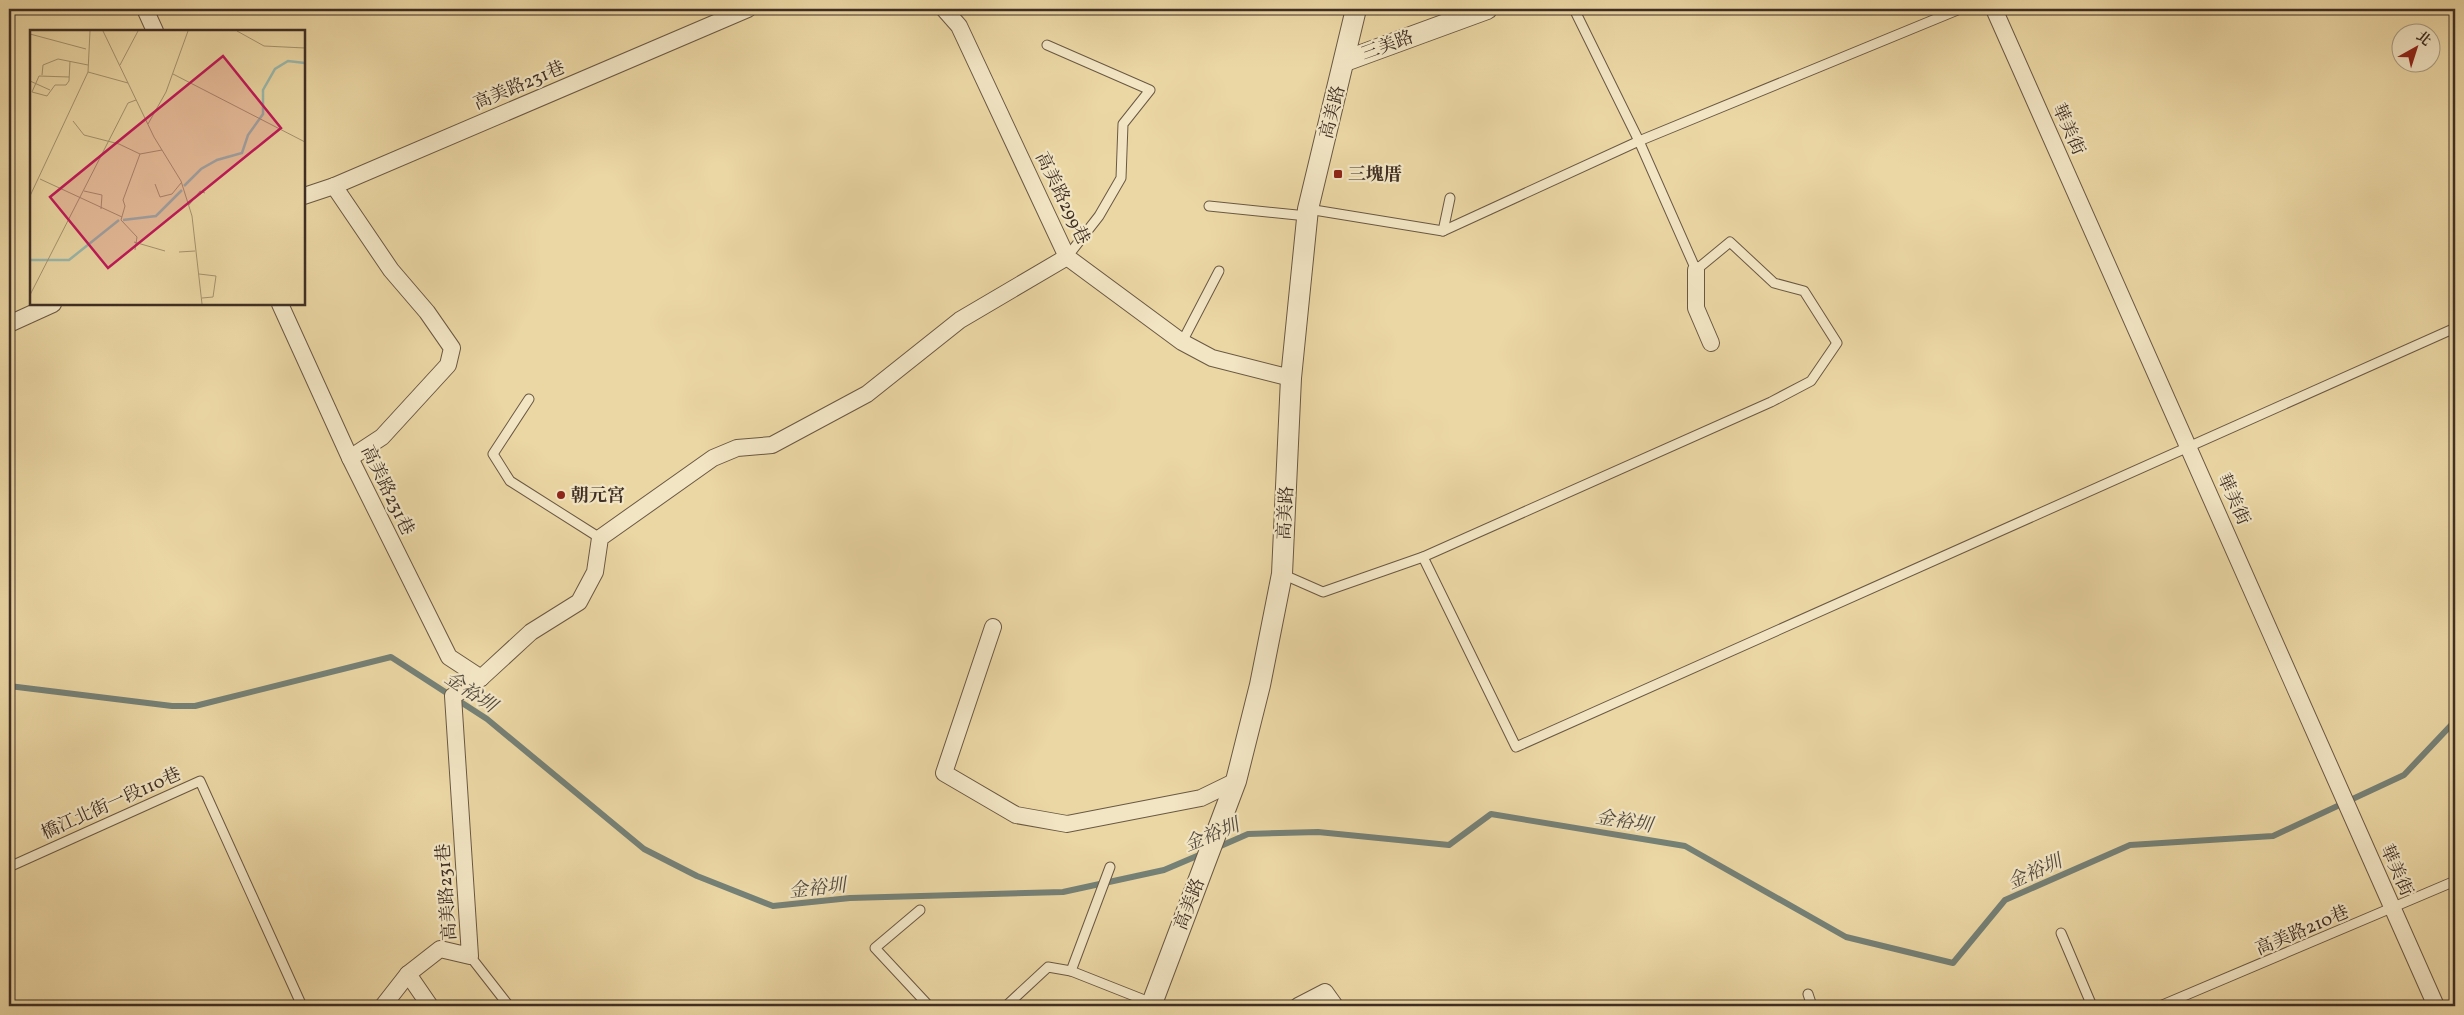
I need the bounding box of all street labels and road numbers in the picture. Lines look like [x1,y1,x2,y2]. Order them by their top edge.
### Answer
street label: 三美路 [1358,25,1417,67]
street label: 高美路231巷 [470,56,569,117]
street label: 高美路 [1315,83,1352,142]
street label: 華美街 [2045,100,2090,159]
street label: 高美路299巷 [1028,148,1095,249]
street label: 高美路231巷 [354,441,419,540]
street label: 華美街 [2210,470,2255,529]
street label: 高美路 [1273,485,1300,541]
street label: 橋江北街一段110巷 [38,762,186,846]
street label: 華美街 [2373,841,2418,900]
street label: 高美路231巷 [432,842,463,941]
street label: 高美路 [1169,875,1212,934]
street label: 高美路210巷 [2252,900,2353,962]

